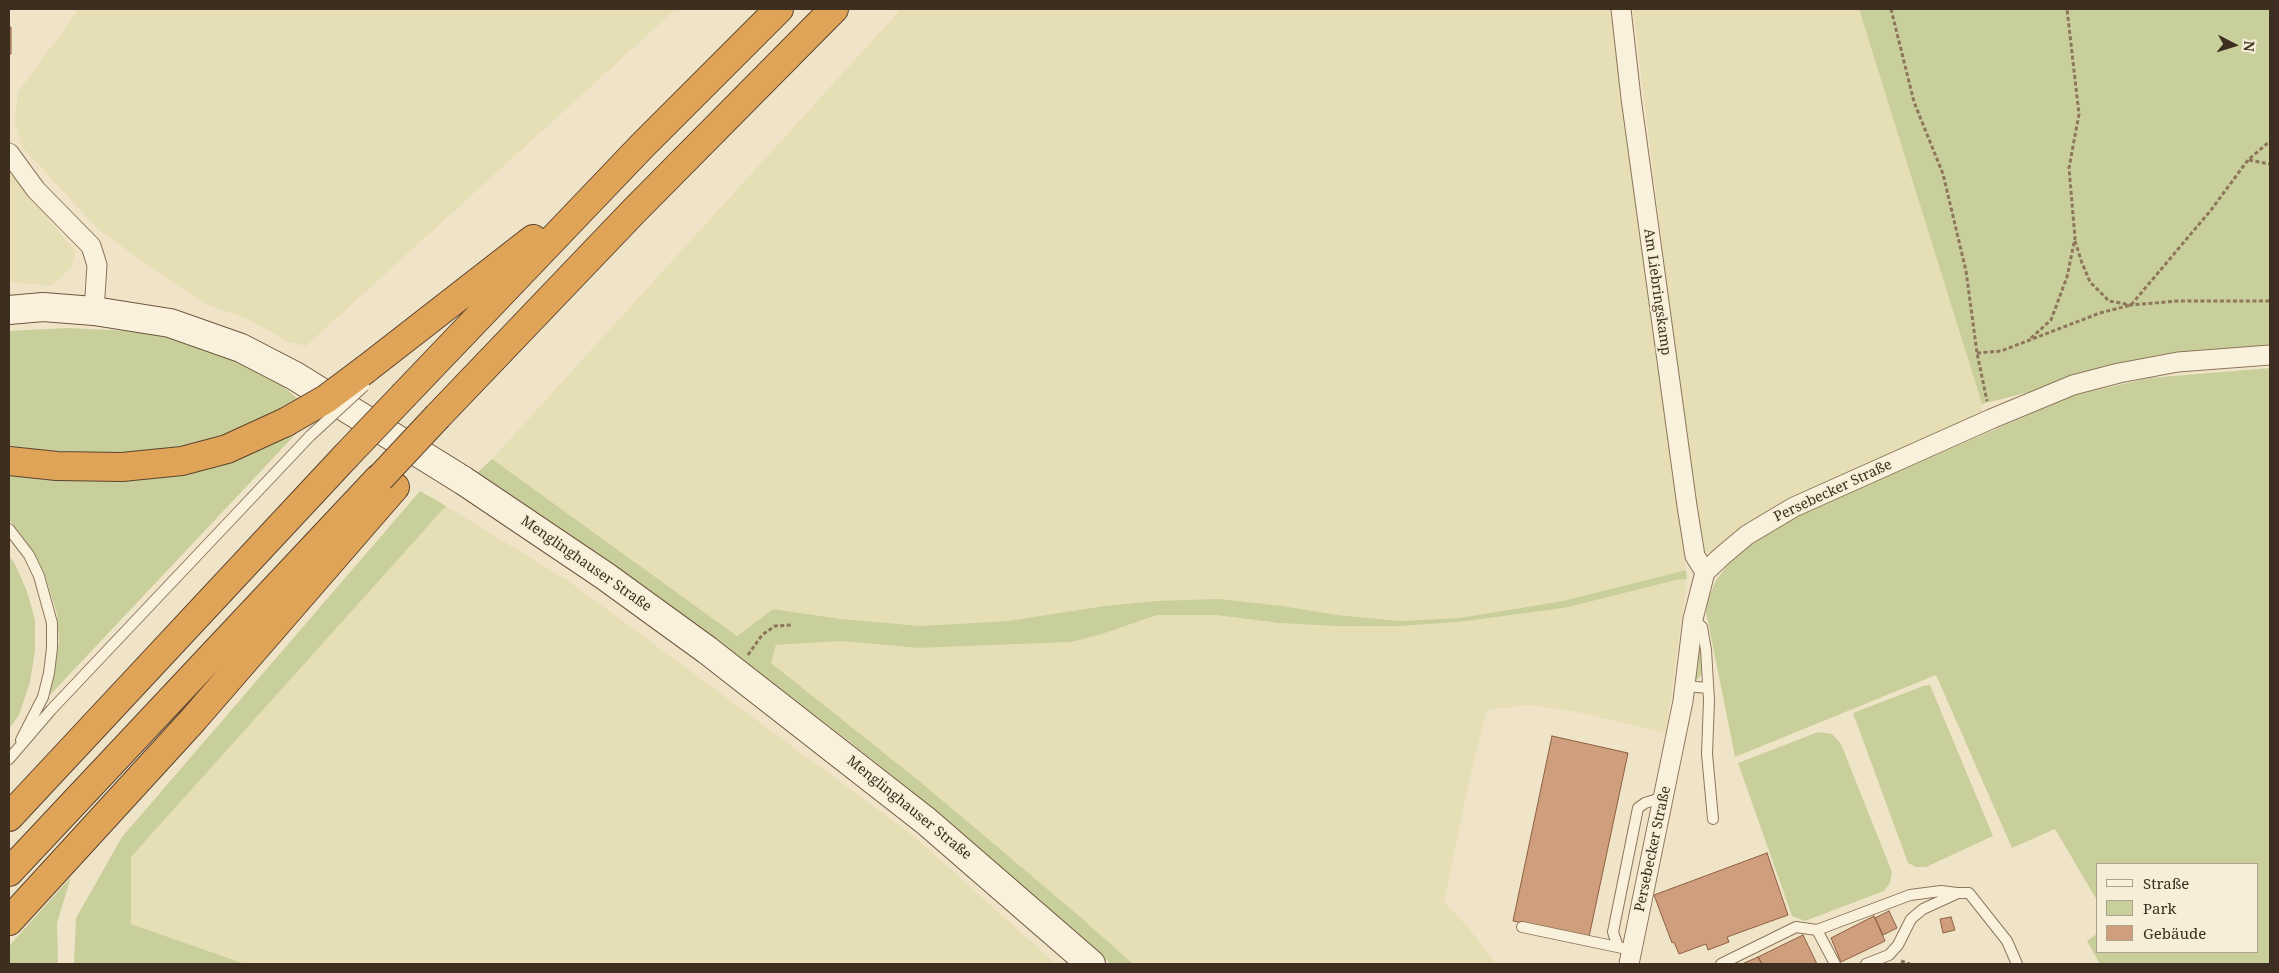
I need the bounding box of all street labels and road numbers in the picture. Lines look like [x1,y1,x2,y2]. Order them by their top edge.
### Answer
street label: Am Liebringskamp [1640,228,1674,356]
street label: Persebecker Straße [1771,456,1895,526]
street label: Menglinghauser Straße [517,513,655,615]
street label: Menglinghauser Straße [843,753,975,863]
street label: Persebecker Straße [1631,785,1675,913]

